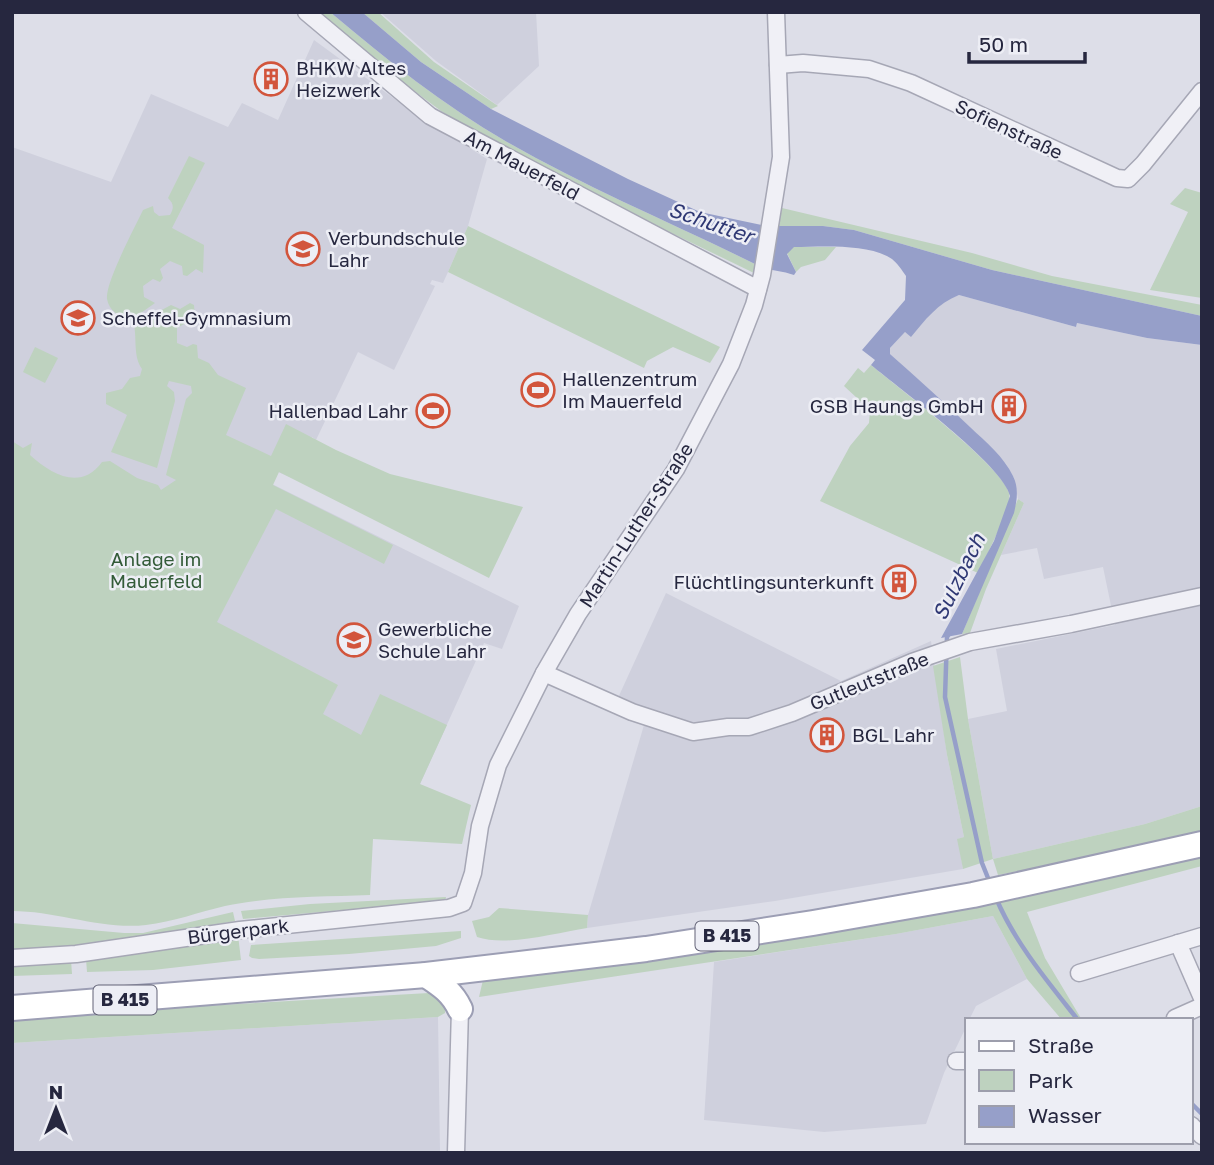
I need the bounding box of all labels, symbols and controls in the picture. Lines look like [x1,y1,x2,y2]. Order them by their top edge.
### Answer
scale bar [969,21,1084,65]
text: 50 m [979,31,1028,57]
place label: BHKW Altes Heizwerk [296,56,406,101]
building icon: BHKW Altes Heizwerk [252,60,290,98]
street label: Sofienstraße [952,94,1067,163]
street label: Am Mauerfeld [461,125,584,205]
water label: Schutter [666,196,760,249]
place label: Verbundschule Lahr [328,226,465,271]
school or university icon: Verbundschule Lahr [284,230,322,268]
school or university icon: Scheffel-Gymnasium [59,299,97,337]
place label: Scheffel-Gymnasium [102,306,291,329]
place label: Hallenzentrum Im Mauerfeld [562,367,697,412]
sports icon: Hallenzentrum Im Mauerfeld [519,371,557,409]
building icon: GSB Haungs GmbH [990,387,1028,425]
sports icon: Hallenbad Lahr [414,392,452,430]
place label: GSB Haungs GmbH [810,394,984,417]
place label: Hallenbad Lahr [268,399,409,422]
street label: Martin-Luther-Straße [574,438,697,611]
water label: Sulzbach [926,528,991,624]
park label: Anlage im Mauerfeld [110,547,202,592]
building icon: Flüchtlingsunterkunft [880,563,918,601]
place label: Flüchtlingsunterkunft [673,570,874,593]
place label: Gewerbliche Schule Lahr [378,617,492,662]
school or university icon: Gewerbliche Schule Lahr [335,621,373,659]
street label: Gutleutstraße [806,646,932,715]
building icon: BGL Lahr [808,716,846,754]
place label: BGL Lahr [852,723,935,746]
street label: Bürgerpark [186,913,290,948]
road number: B 415 [696,922,758,951]
road number: B 415 [94,986,156,1015]
legend [965,1018,1193,1144]
text: Straße [1028,1032,1094,1058]
text: Park [1028,1067,1074,1093]
north arrow [21,1074,91,1144]
text: N [49,1080,63,1103]
text: Wasser [1028,1102,1102,1128]

